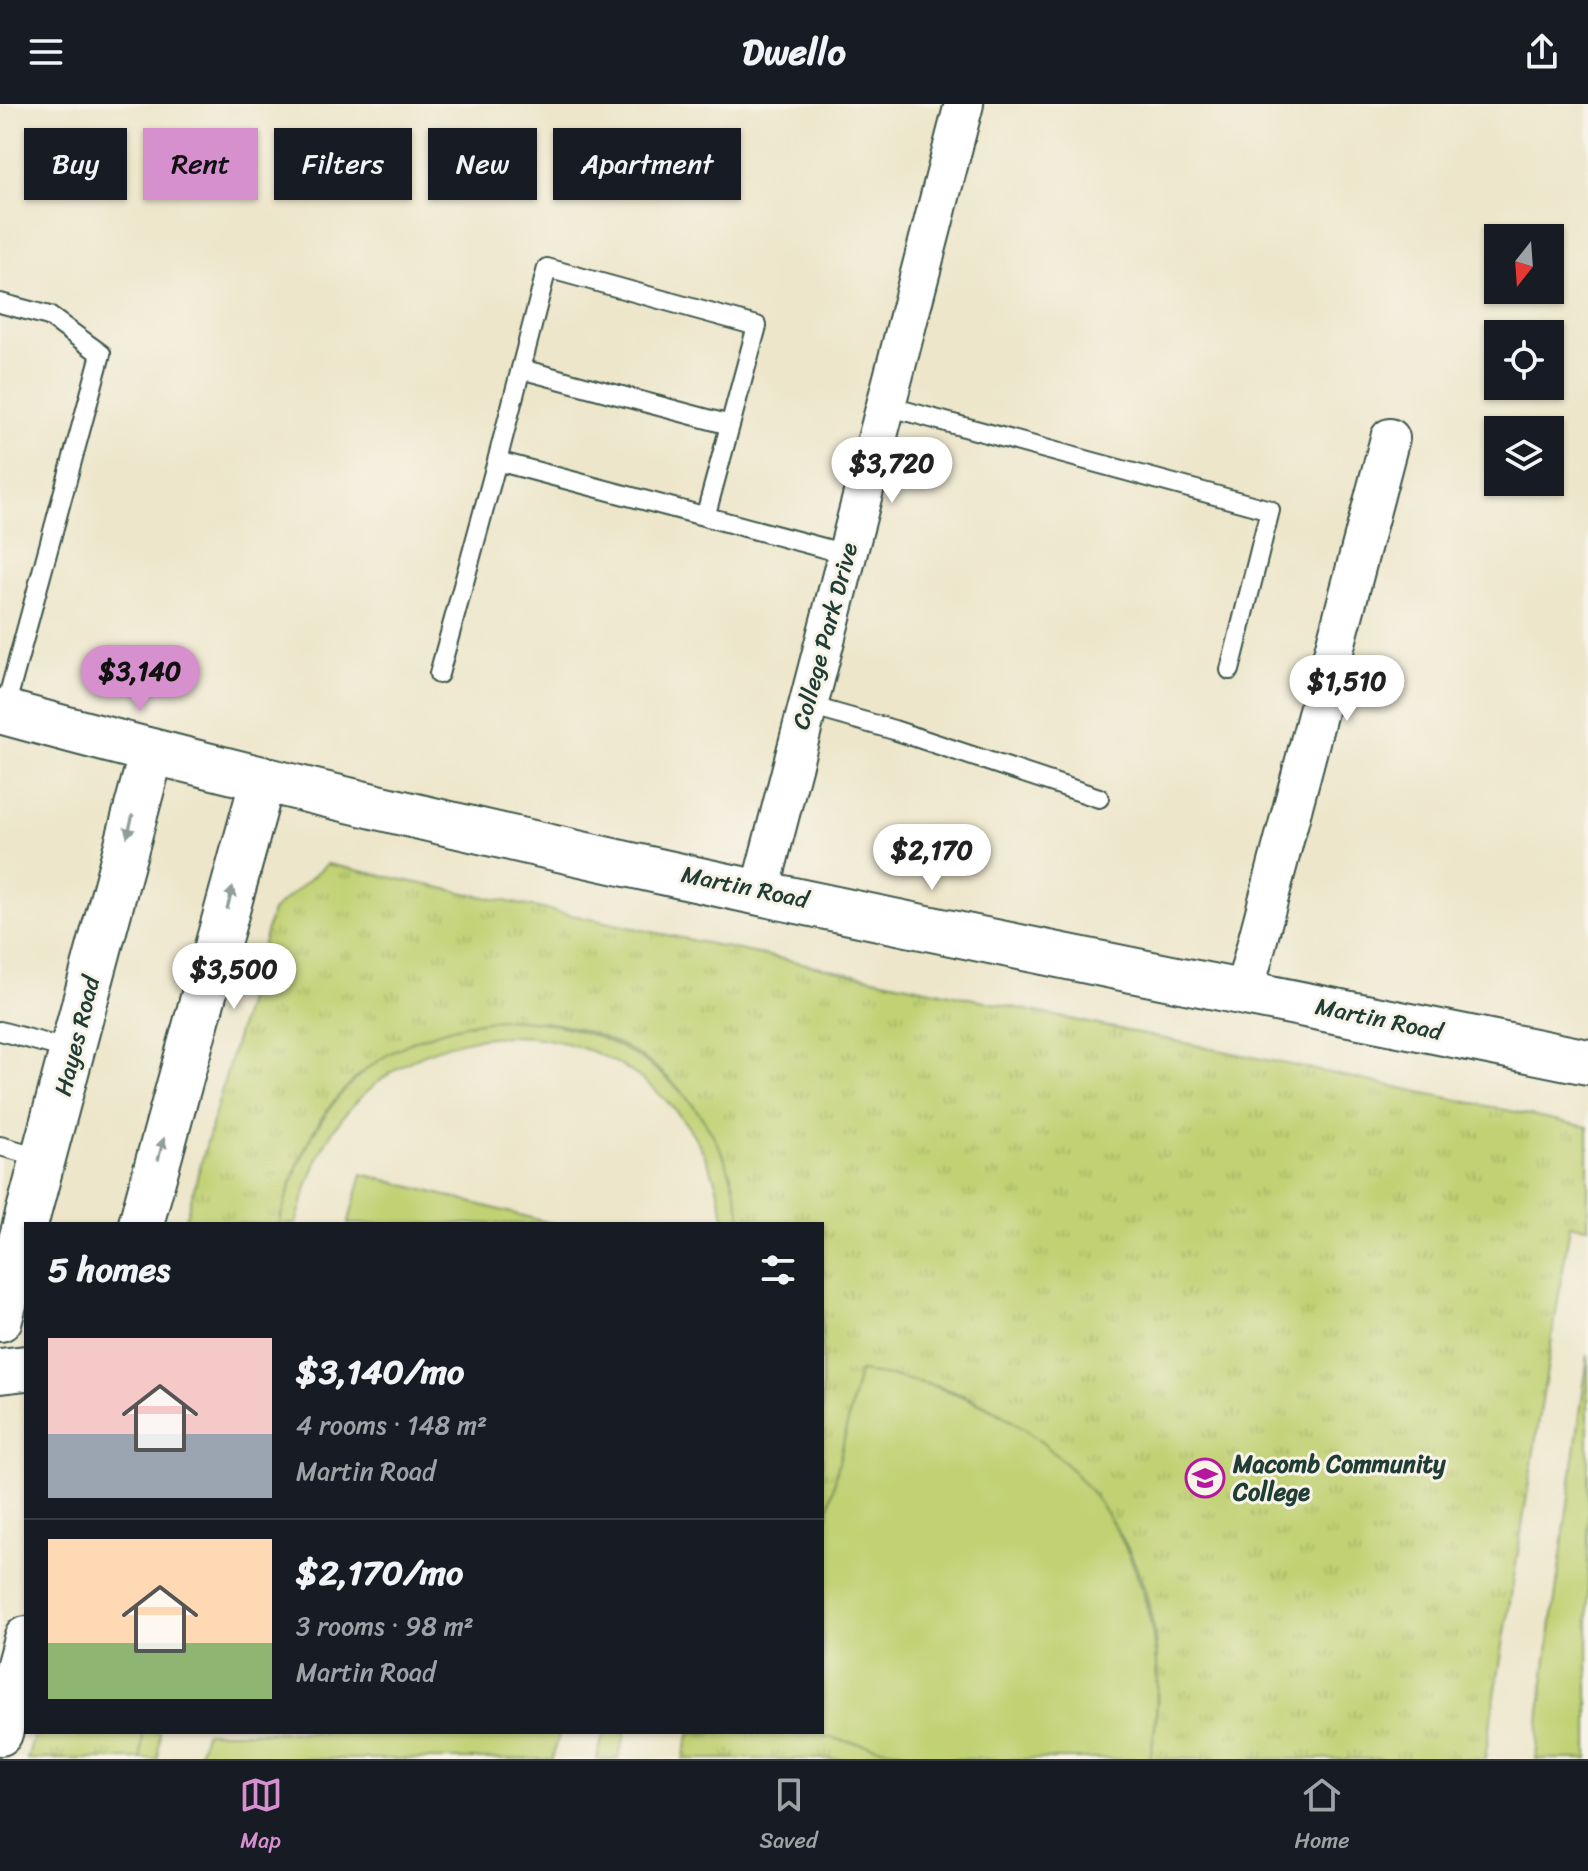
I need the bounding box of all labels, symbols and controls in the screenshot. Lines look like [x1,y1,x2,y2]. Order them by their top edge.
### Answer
text: Dwello [742,20,846,84]
icon: menu [24,30,68,74]
icon: share [1520,30,1564,74]
chip: Buy [24,128,127,200]
chip: Rent [143,128,258,200]
chip: Filters [274,128,412,200]
chip: New [428,128,537,200]
chip: Apartment [553,128,741,200]
north arrow [1484,224,1564,304]
map controls [1484,224,1564,496]
button: locate [1484,320,1564,400]
button: layers [1484,416,1564,496]
pin: $3,720 [827,437,957,505]
text: $3,720 [849,440,935,486]
street label: College Park Drive [780,537,870,734]
pin: $3,140 [75,645,205,713]
text: $3,140 [99,648,181,694]
pin: $1,510 [1282,655,1412,723]
text: $1,510 [1307,658,1387,704]
one-way arrow [124,814,136,839]
pin: $2,170 [867,824,997,892]
text: $2,170 [891,827,973,873]
street label: Martin Road [678,853,815,921]
one-way arrow [224,886,237,910]
pin: $3,500 [169,943,299,1011]
text: $3,500 [190,946,278,992]
street label: Hayes Road [42,970,112,1100]
street label: Martin Road [1312,985,1449,1053]
one-way arrow [155,1136,168,1160]
text: 5 homes [48,1240,170,1300]
icon: filters [756,1248,800,1292]
text: $3,140/mo [296,1342,464,1402]
icon: home [112,1370,208,1466]
text: 4 rooms · 148 m² [296,1402,487,1448]
place label: Macomb Community College [1232,1443,1446,1513]
text: Martin Road [296,1448,436,1494]
school or university icon: Macomb Community College [1184,1457,1226,1499]
text: $2,170/mo [296,1543,463,1603]
icon: home [112,1571,208,1667]
text: 3 rooms · 98 m² [296,1603,474,1649]
text: Martin Road [296,1649,436,1695]
tab: Map [239,1773,283,1860]
tab: Saved [760,1773,818,1860]
tab: Home [1295,1773,1349,1860]

